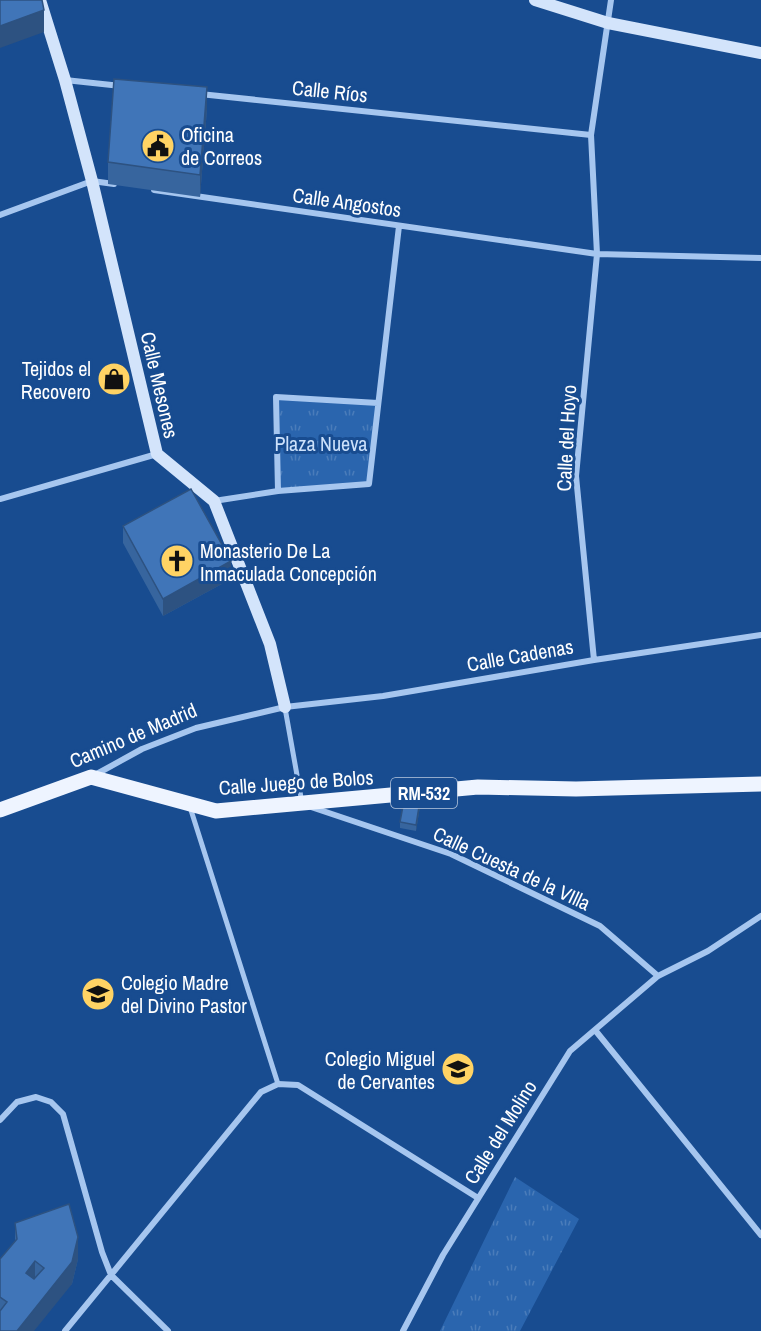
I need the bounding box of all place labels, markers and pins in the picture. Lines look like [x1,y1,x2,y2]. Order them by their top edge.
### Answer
place label: Oficina de Correos [181,121,262,171]
public building icon: Oficina de Correos [140,128,176,164]
place label: Tejidos el Recovero [21,355,91,405]
shop icon: Tejidos el Recovero [96,361,132,397]
place label: Monasterio De La Inmaculada Concepción [200,537,377,587]
church icon: Monasterio De La Inmaculada Concepción [159,543,195,579]
place label: Colegio Madre del Divino Pastor [121,969,247,1019]
school or university icon: Colegio Madre del Divino Pastor [80,976,116,1012]
place label: Colegio Miguel de Cervantes [325,1045,435,1095]
school or university icon: Colegio Miguel de Cervantes [440,1051,476,1087]

